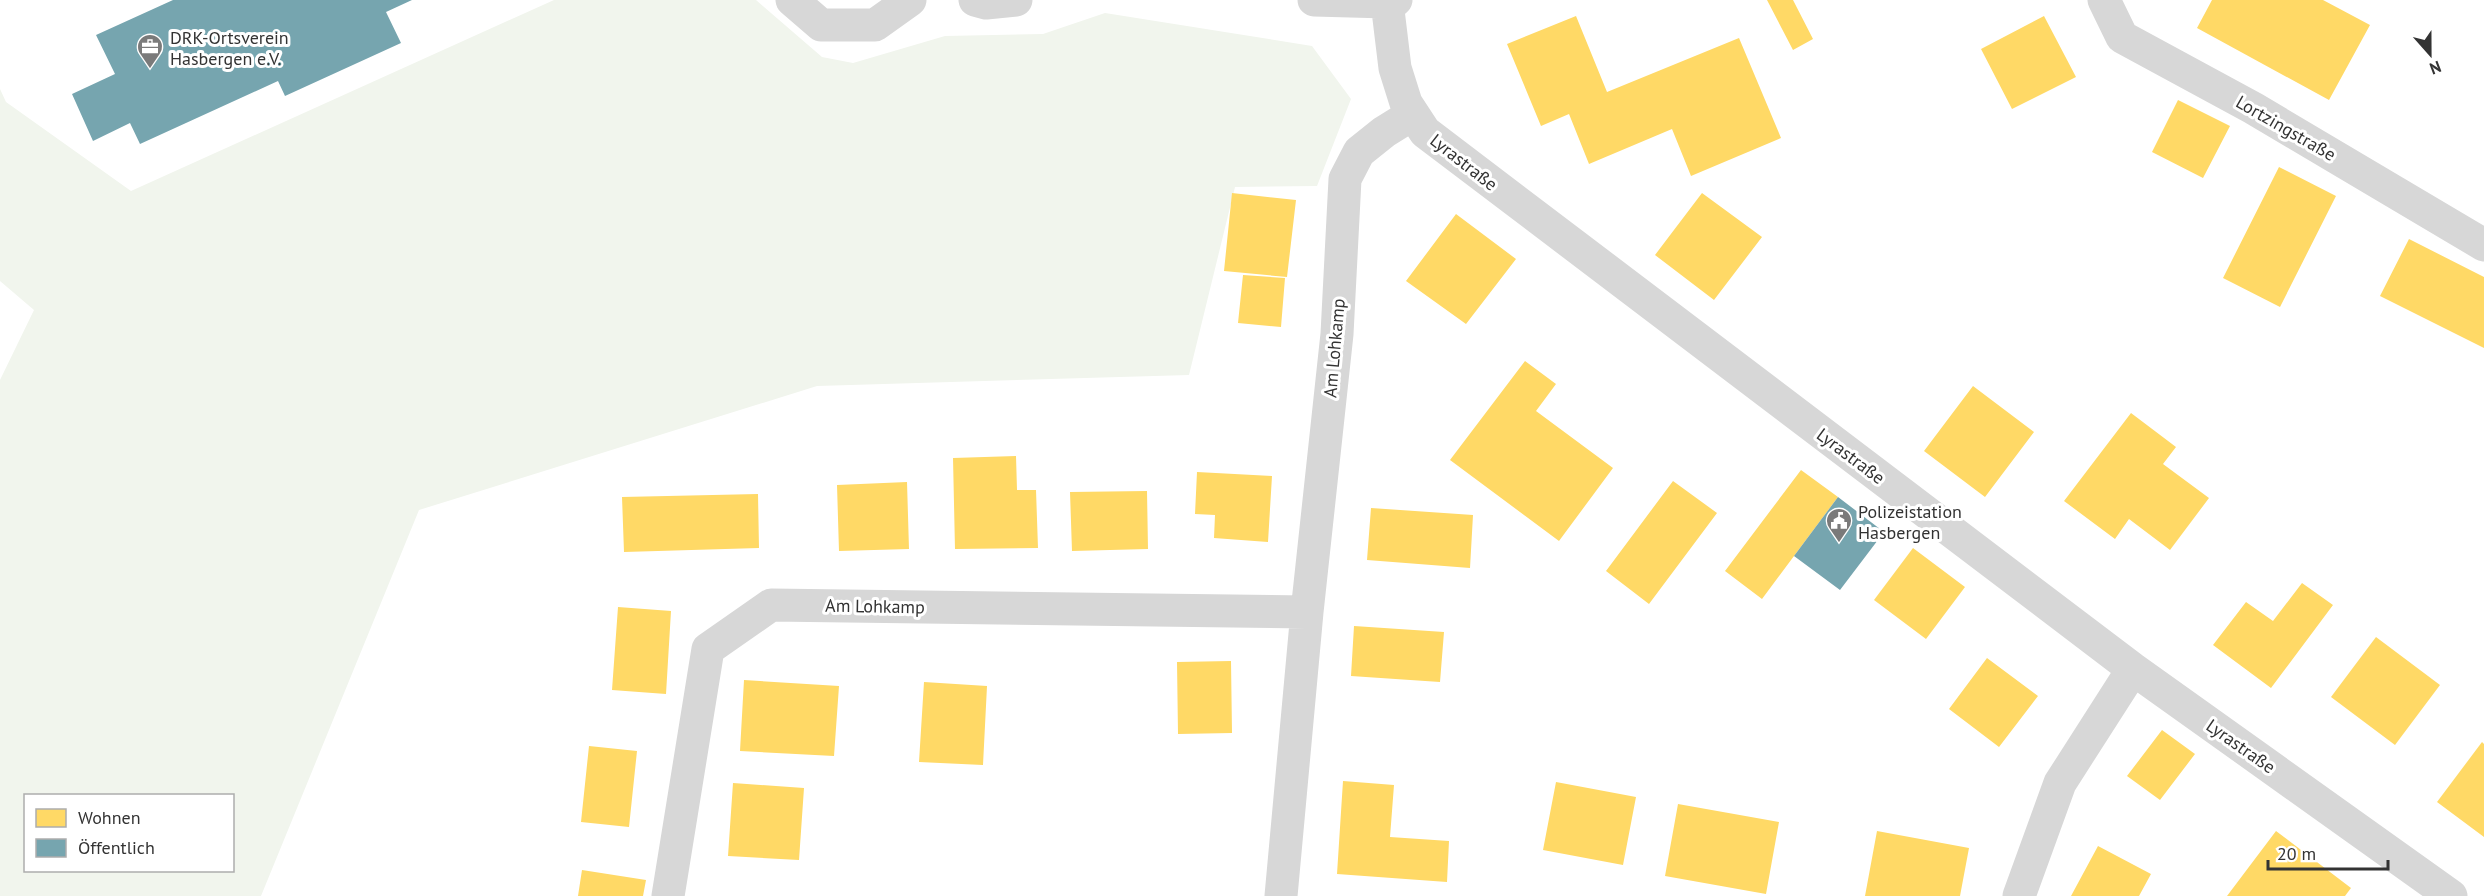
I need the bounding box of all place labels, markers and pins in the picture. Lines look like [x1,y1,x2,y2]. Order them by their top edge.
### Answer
place label: DRK-Ortsverein Hasbergen e.V. [170,26,289,70]
office icon: DRK-Ortsverein Hasbergen e.V. [135,32,165,70]
place label: Polizeistation Hasbergen [1858,500,1962,544]
public building icon: Polizeistation Hasbergen [1824,506,1854,544]

